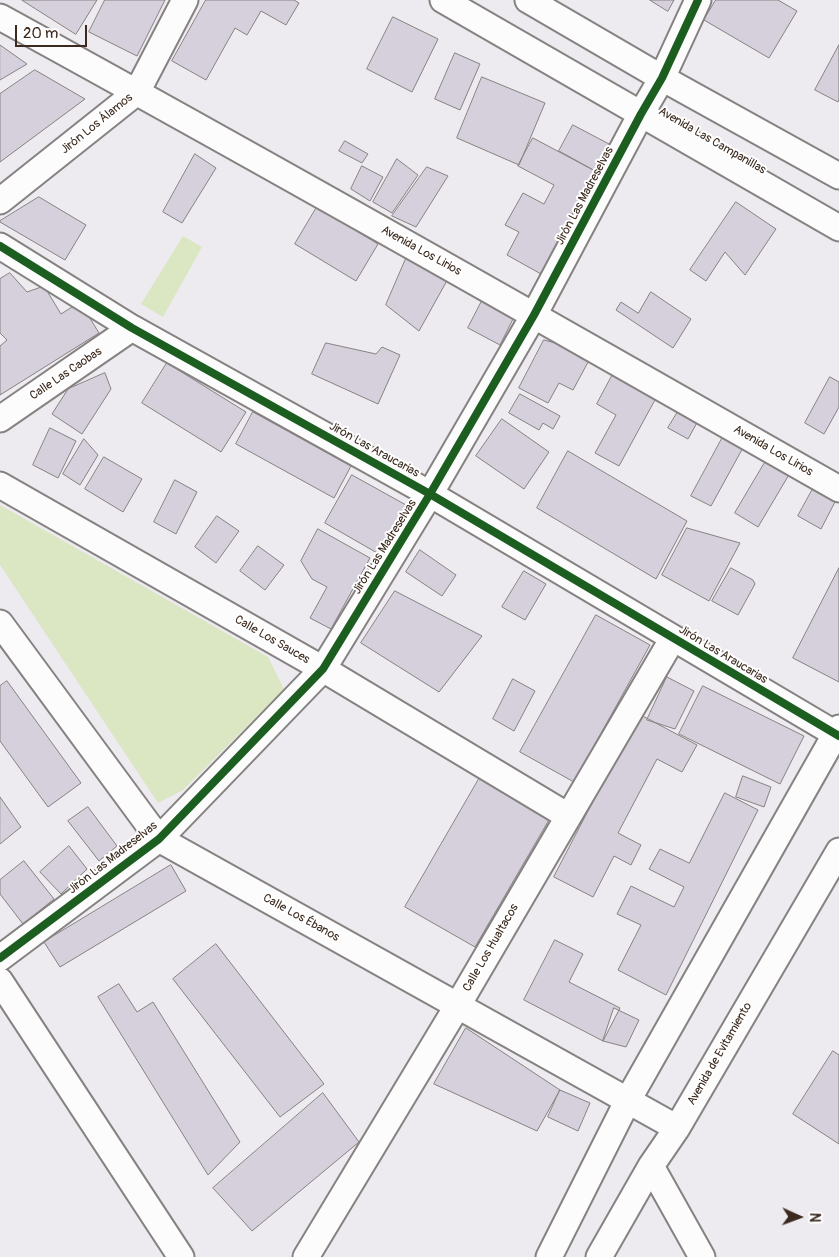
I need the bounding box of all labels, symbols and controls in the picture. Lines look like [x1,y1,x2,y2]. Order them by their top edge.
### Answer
scale bar [18,15,90,47]
text: 20 m [23,24,58,43]
street label: Jirón Los Álamos [58,91,136,157]
street label: Avenida Las Campanillas [656,104,768,178]
street label: Jirón Las Madreselvas [553,145,617,247]
street label: Avenida Los Lirios [378,223,464,279]
street label: Calle Las Caobas [27,345,105,403]
street label: Jirón Las Araucarias [326,419,422,481]
street label: Avenida Los Lirios [731,422,815,480]
street label: Jirón Las Madreselvas [350,497,420,597]
street label: Calle Los Sauces [232,613,312,667]
street label: Jirón Las Araucarias [676,623,770,687]
street label: Jirón Las Madreselvas [66,819,160,897]
street label: Calle Los Ébanos [260,891,342,945]
street label: Calle Los Hualtacos [460,902,522,994]
street label: Avenida de Evitamiento [685,1000,755,1108]
north arrow [774,1192,824,1242]
text: N [806,1213,823,1223]

